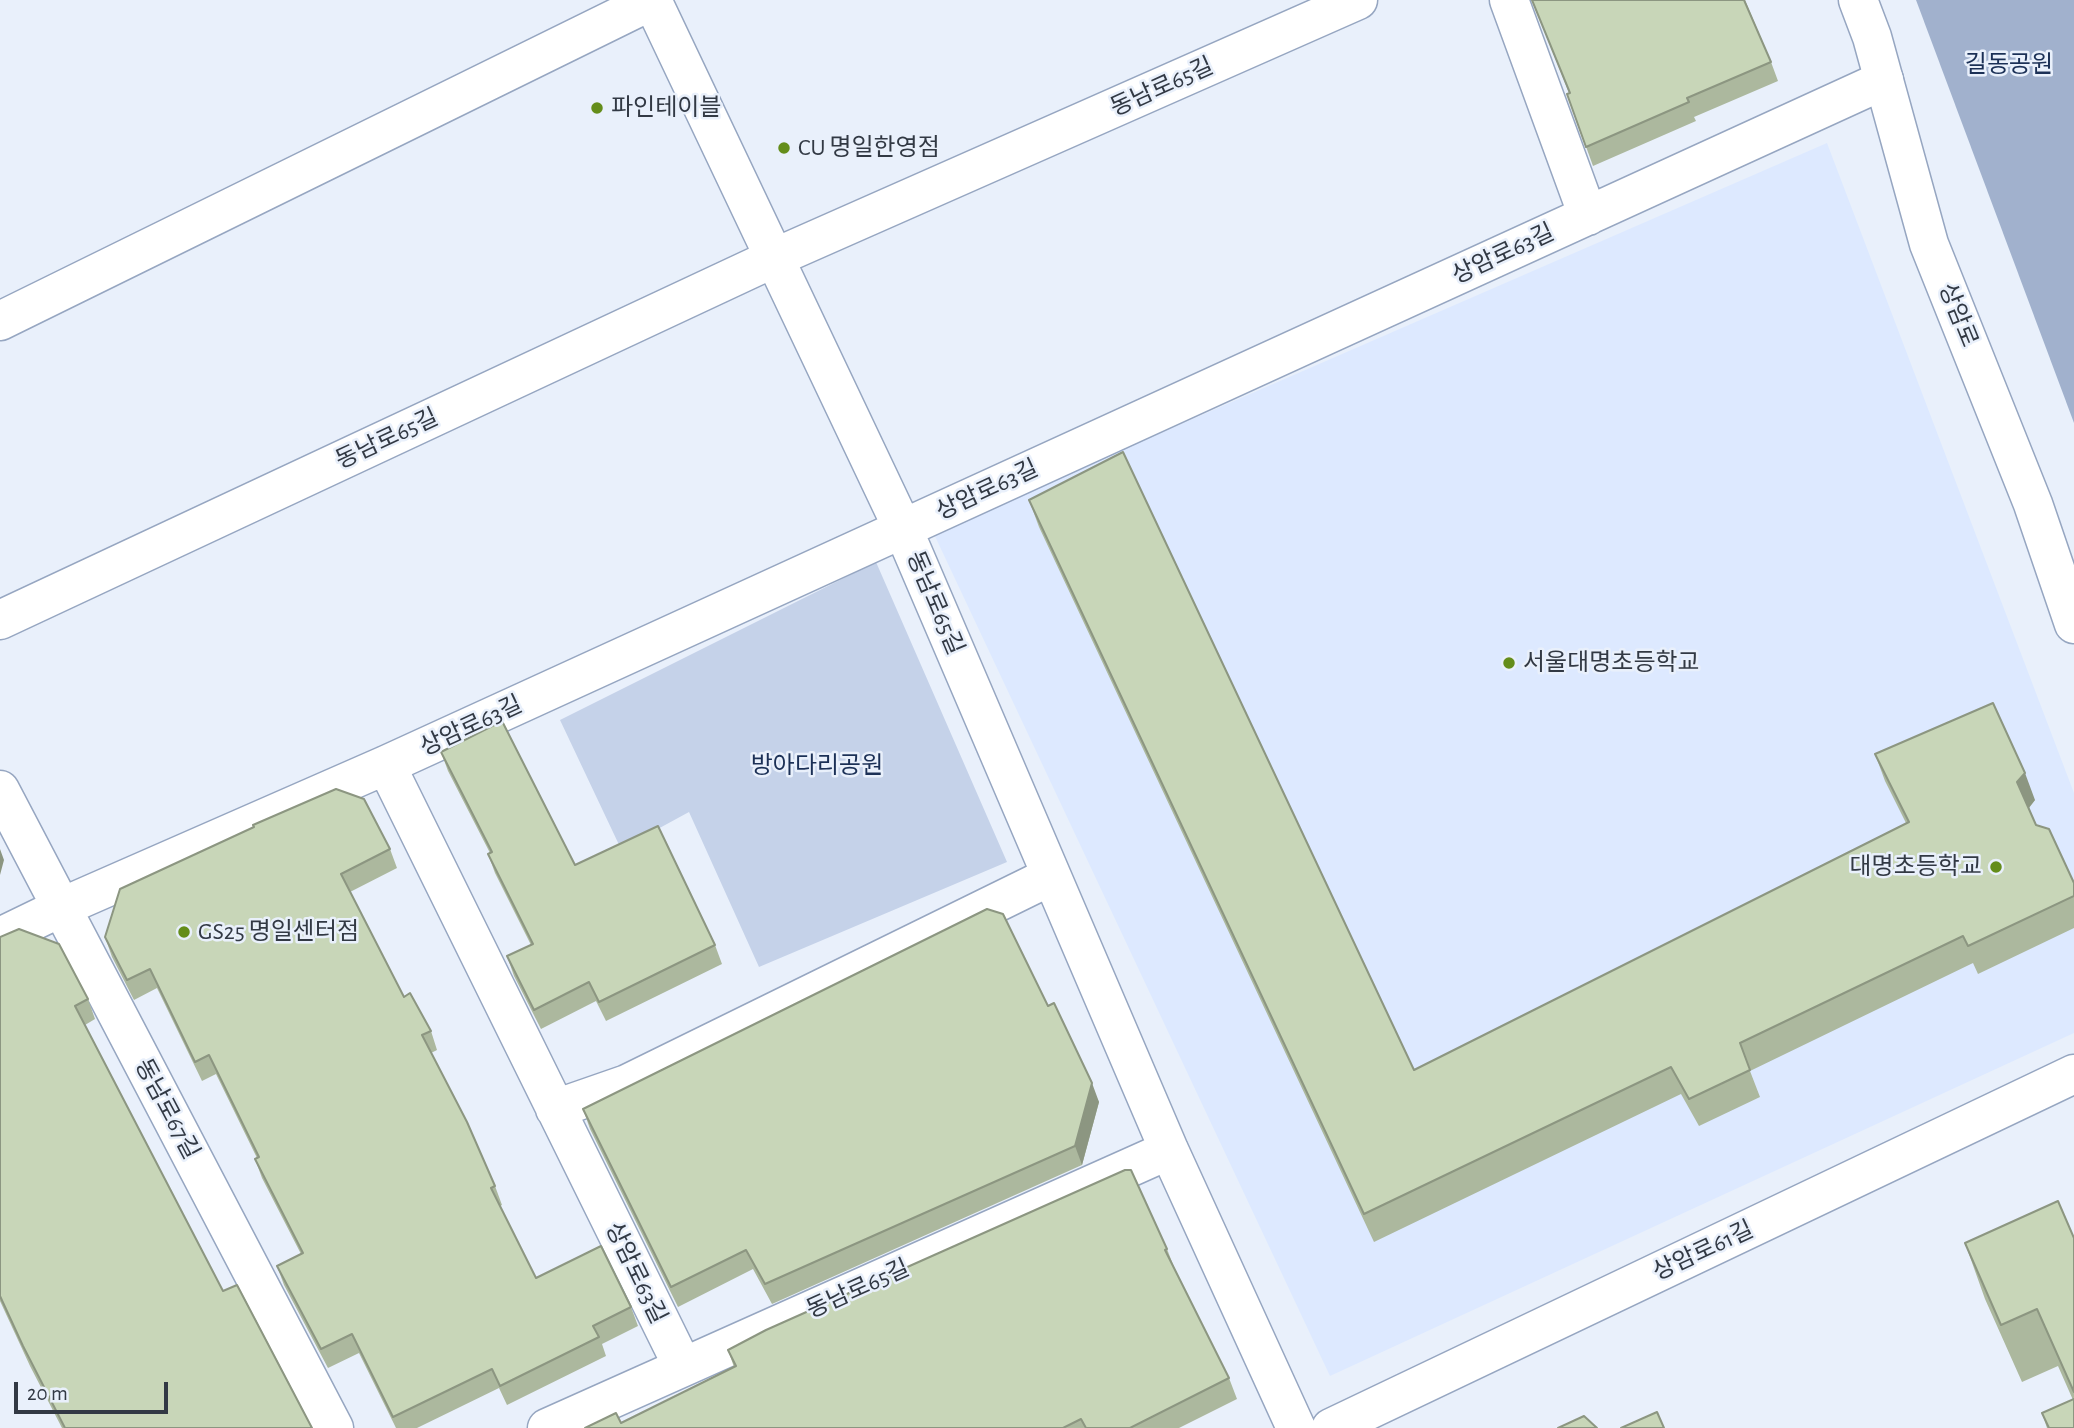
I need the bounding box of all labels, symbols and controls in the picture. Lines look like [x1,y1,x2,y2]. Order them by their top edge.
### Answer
park label: 길동공원 [1965,51,2053,79]
street label: 동남로65길 [1106,52,1218,122]
place label: 파인테이블 [611,94,721,122]
marker: 파인테이블 [589,100,605,116]
place label: CU 명일한영점 [798,134,940,162]
marker: CU 명일한영점 [776,140,792,156]
street label: 상암로63길 [1447,218,1559,290]
street label: 상암로 [1932,279,1984,351]
street label: 동남로65길 [331,403,443,475]
street label: 상암로63길 [931,454,1043,526]
street label: 동남로65길 [900,547,970,659]
place label: 서울대명초등학교 [1523,649,1700,677]
marker: 서울대명초등학교 [1501,655,1517,671]
street label: 상암로63길 [415,690,527,762]
park label: 방아다리공원 [751,752,883,780]
place label: 대명초등학교 [1850,853,1982,881]
marker: 대명초등학교 [1988,859,2004,875]
place label: GS25 명일센터점 [198,918,359,946]
marker: GS25 명일센터점 [176,924,192,940]
street label: 동남로67길 [129,1054,205,1164]
street label: 상암로61길 [1648,1215,1758,1287]
street label: 상암로63길 [599,1217,673,1329]
street label: 동남로65길 [802,1254,914,1324]
scale bar [18,1368,172,1412]
text: 20 m [27,1383,68,1404]

